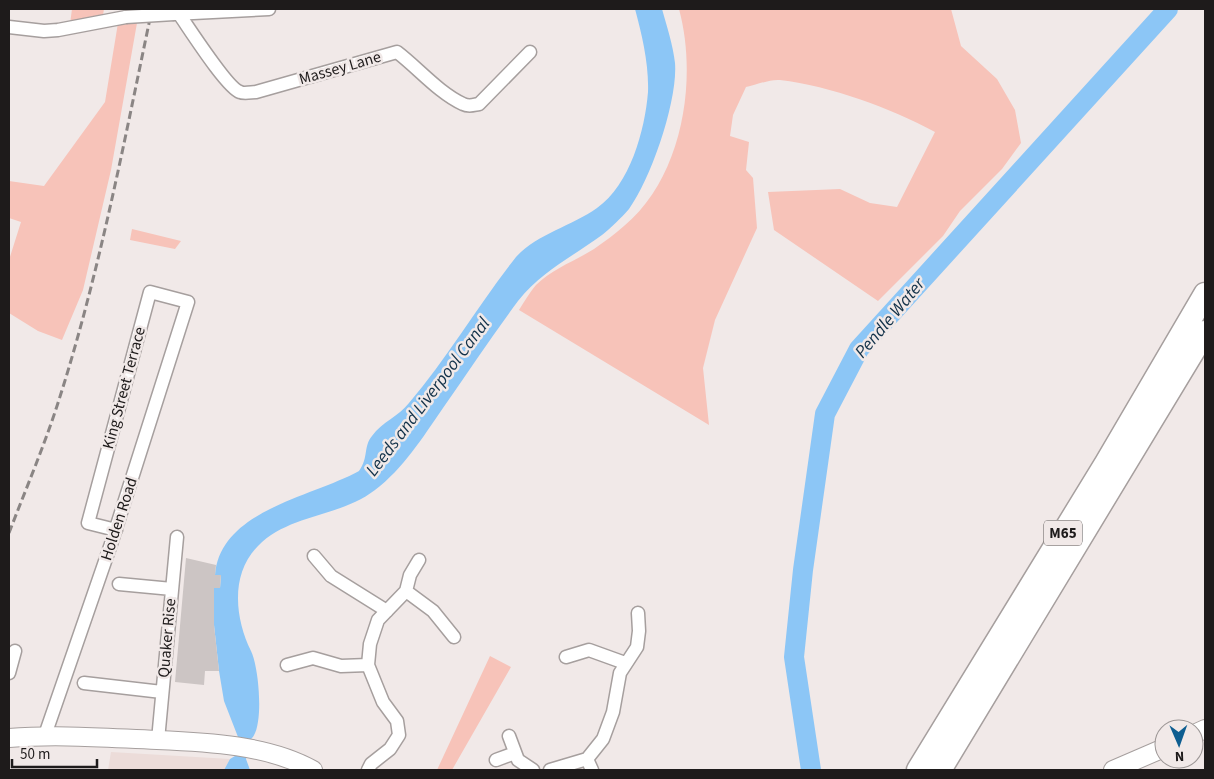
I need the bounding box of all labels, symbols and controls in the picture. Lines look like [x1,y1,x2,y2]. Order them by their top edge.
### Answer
street label: Massey Lane [296,46,384,90]
water label: Pendle Water [849,272,931,363]
water label: Leeds and Liverpool Canal [360,312,496,482]
street label: King Street Terrace [97,324,151,452]
street label: Holden Road [95,475,143,563]
road number: M65 [1044,520,1082,546]
street label: Quaker Rise [153,597,181,679]
north arrow [1154,719,1204,769]
scale bar [12,736,98,768]
text: 50 m [20,744,50,765]
text: N [1174,746,1184,766]

